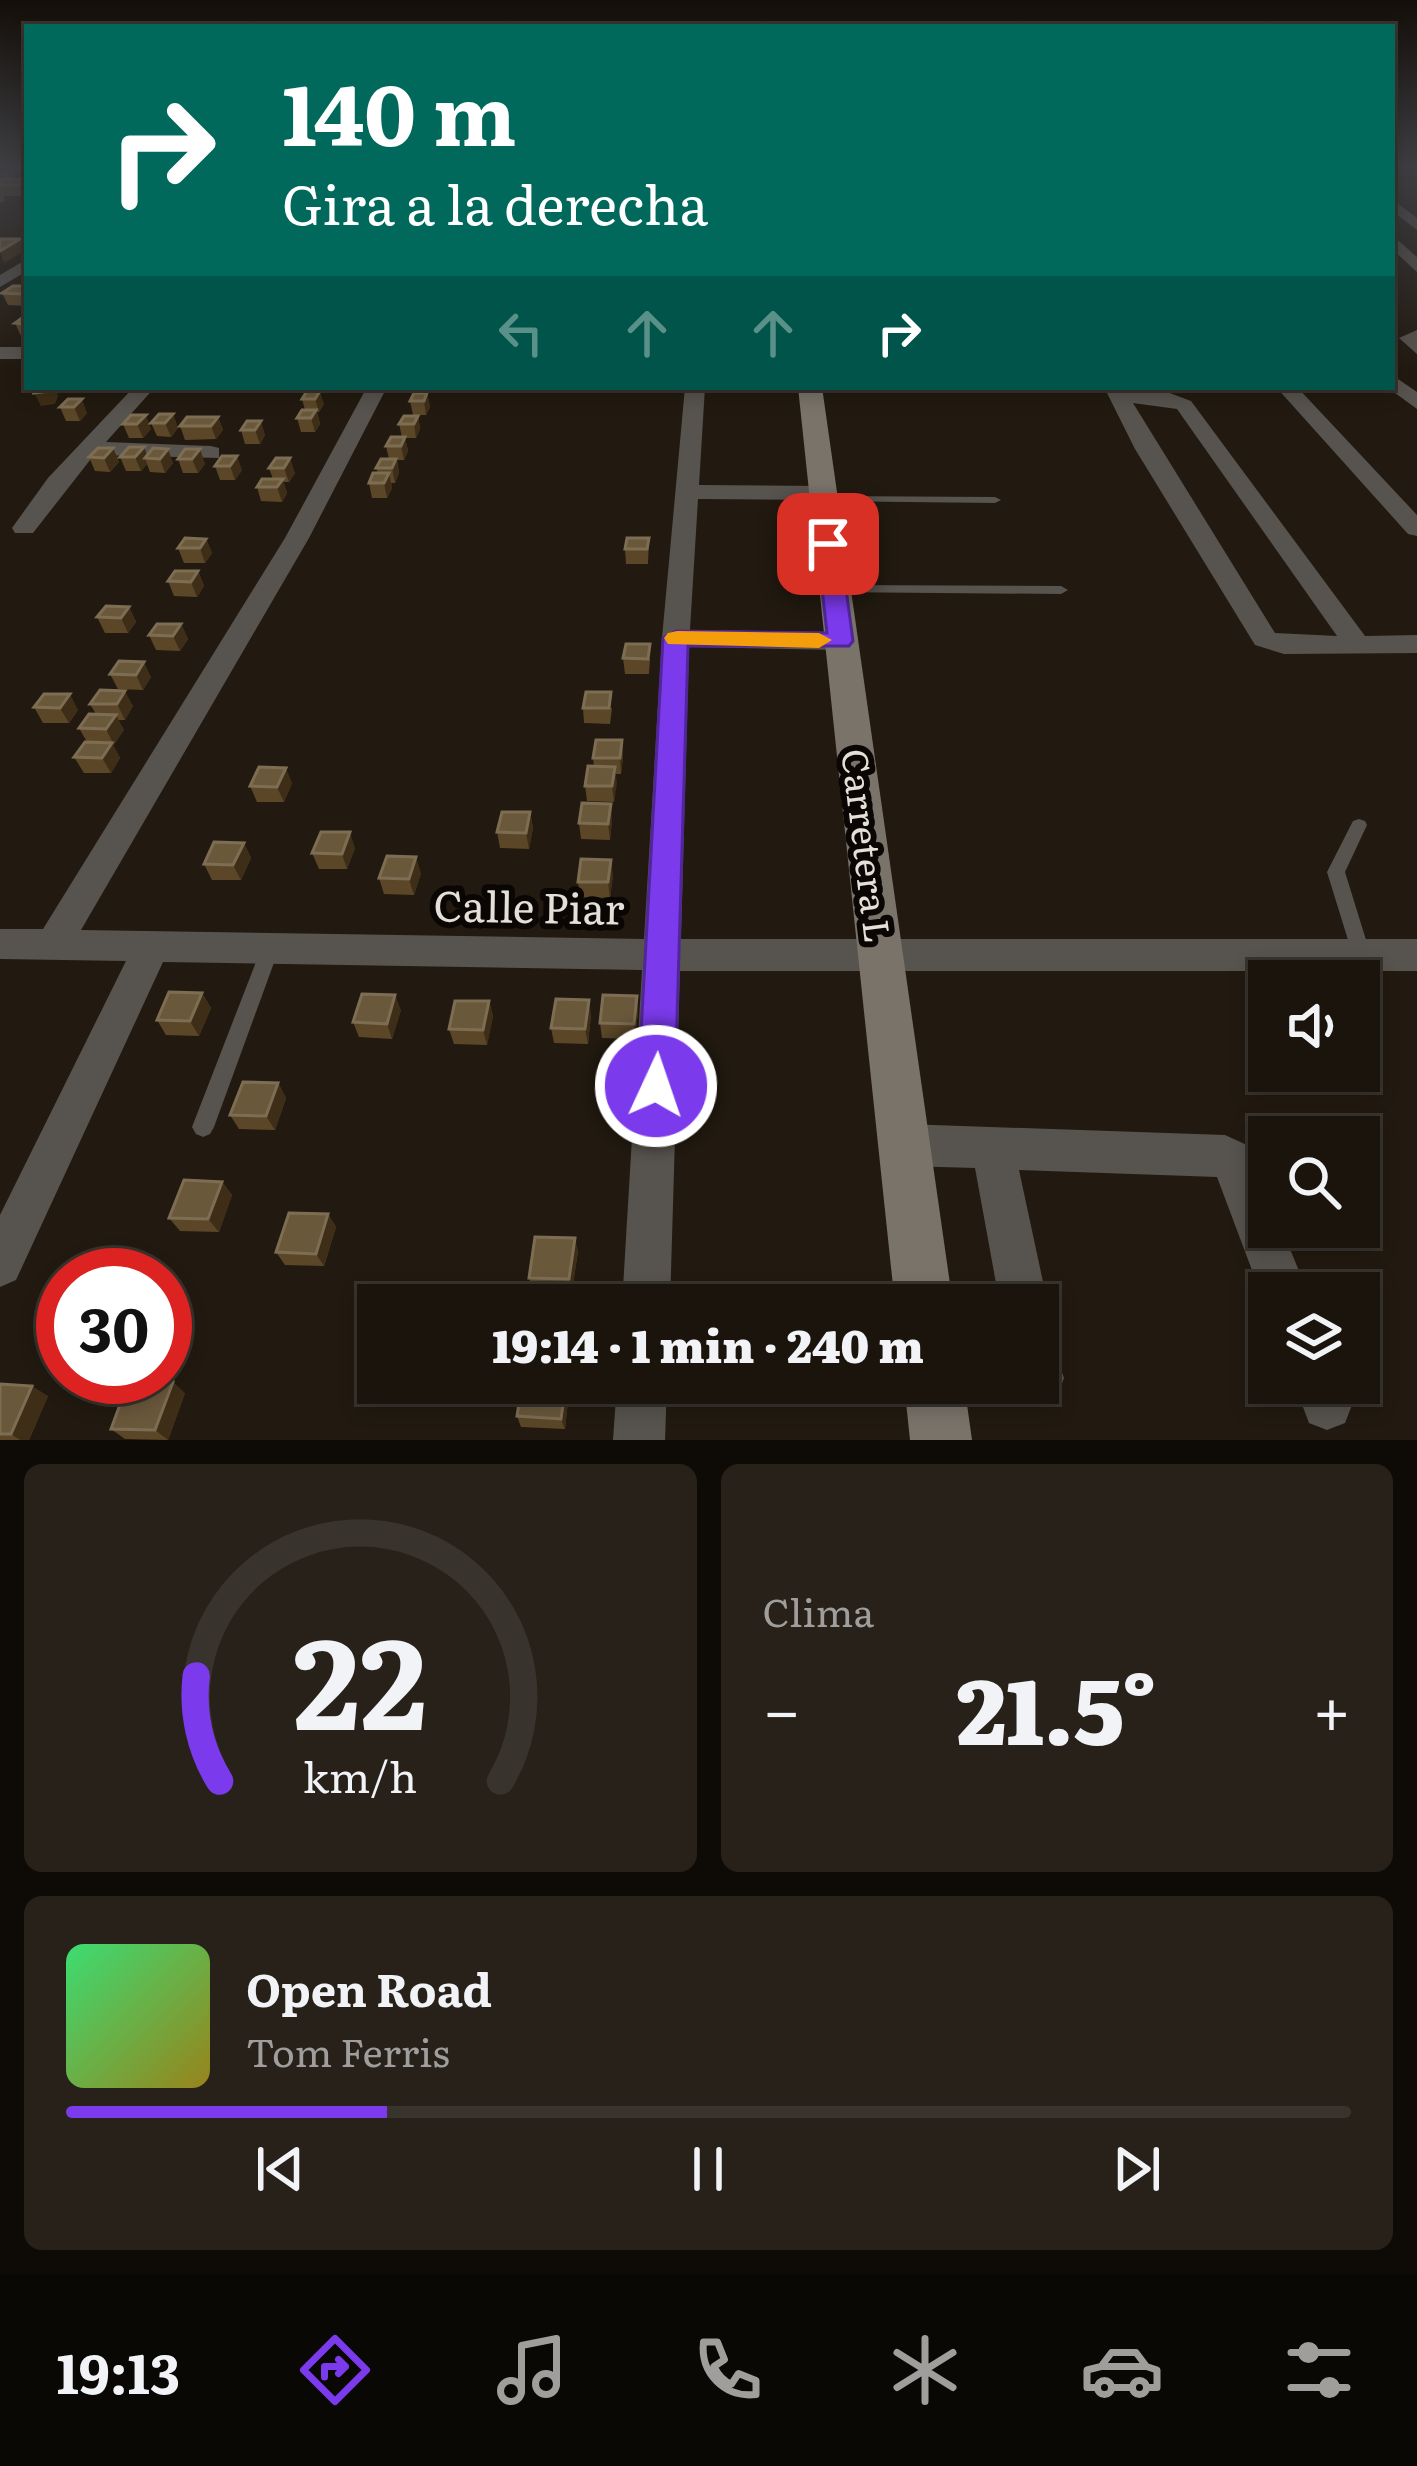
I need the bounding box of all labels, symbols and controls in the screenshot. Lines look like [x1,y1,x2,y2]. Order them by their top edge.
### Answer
text: 140 m [282,47,517,172]
icon: right [84,72,240,228]
text: Gira a la derecha [282,161,708,242]
icon: left [488,300,554,366]
icon: ahead [614,300,680,366]
icon: ahead [740,300,806,366]
icon: right [866,300,932,366]
pin [777,493,879,595]
icon: arrive [795,511,861,577]
street label: Carretera L [830,746,907,946]
street label: Calle Piar [433,872,625,938]
map controls [1248,960,1380,1404]
button: sound [1248,960,1380,1092]
position arrow [593,1023,719,1149]
button: search [1248,1116,1380,1248]
speed limit sign: 30 [36,1248,192,1404]
button: layers [1248,1272,1380,1404]
text: 19:14 · 1 min · 240 m [492,1310,924,1377]
text: Clima [763,1581,874,1639]
text: 22 [293,1583,427,1768]
text: 21.5° [956,1639,1157,1773]
text: − [763,1657,801,1755]
text: + [1313,1657,1351,1755]
text: km/h [303,1743,417,1806]
text: Open Road [246,1954,492,2021]
text: Tom Ferris [246,2021,450,2079]
icon: previous [247,2136,313,2202]
icon: pause [675,2136,741,2202]
icon: next [1104,2136,1170,2202]
icon: directions [293,2328,377,2412]
icon: music [490,2328,574,2412]
icon: phone [686,2328,770,2412]
icon: climate [883,2328,967,2412]
icon: car [1080,2328,1164,2412]
icon: filters [1277,2328,1361,2412]
text: 19:13 [56,2330,180,2411]

